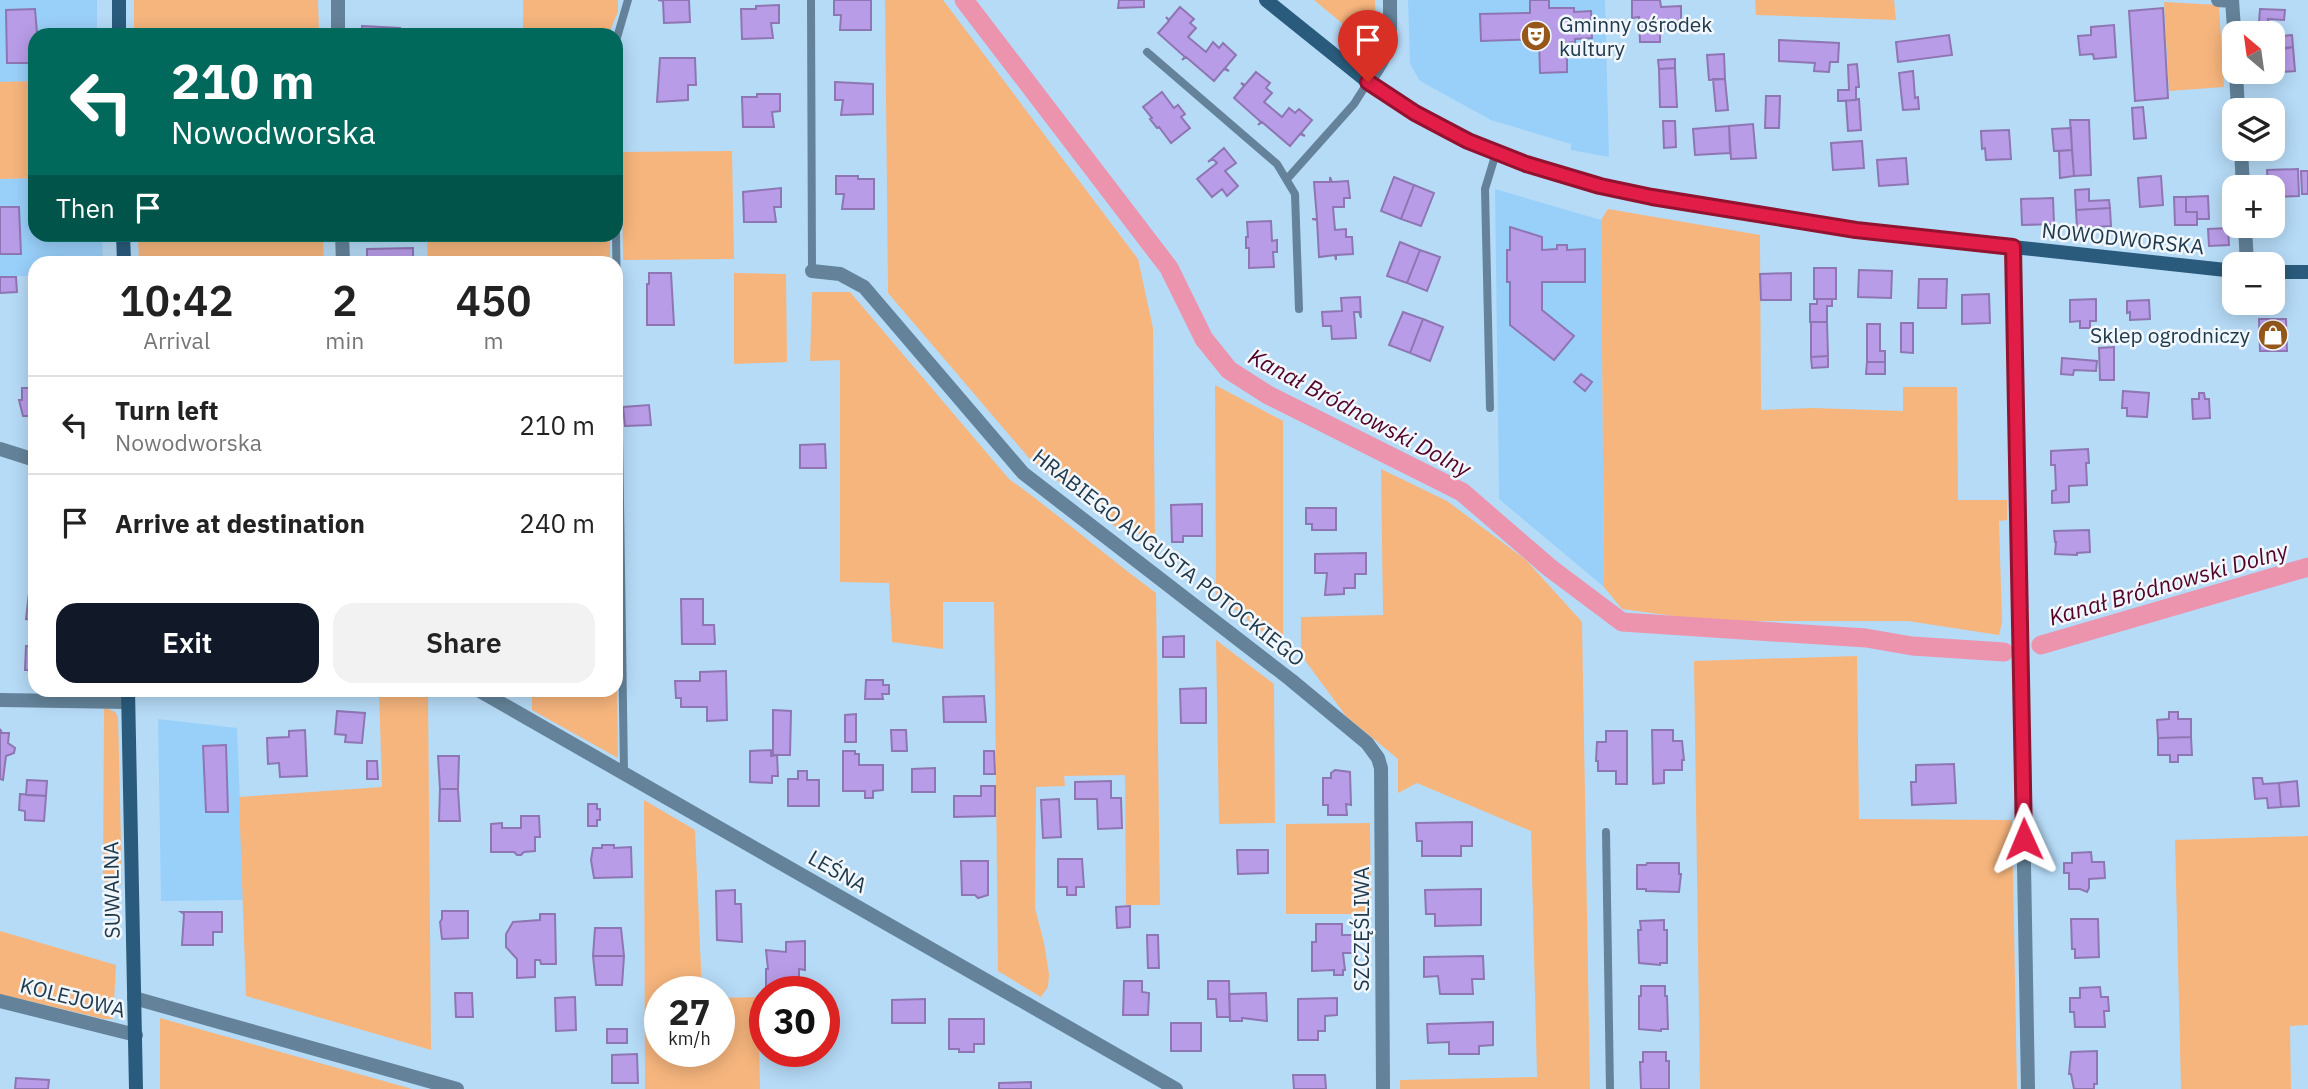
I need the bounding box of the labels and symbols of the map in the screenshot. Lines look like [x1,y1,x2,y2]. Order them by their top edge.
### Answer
pin [1338,10,1398,82]
place label: Gminny ośrodek kultury [1559,10,1712,62]
theatre icon: Gminny ośrodek kultury [1519,19,1553,53]
north arrow [2222,21,2286,84]
street label: NOWODWORSKA [2040,216,2206,260]
shop icon: Sklep ogrodniczy [2256,318,2290,352]
place label: Sklep ogrodniczy [2090,321,2251,349]
water label: Kanał Bródnowski Dolny [1244,341,1477,484]
street label: HRABIEGO AUGUSTA POTOCKIEGO [1027,442,1311,672]
water label: Kanał Bródnowski Dolny [2045,534,2292,632]
position arrow [1987,802,2061,876]
street label: SUWALNA [96,841,126,939]
street label: LEŚNA [804,843,872,899]
street label: SZCZĘŚLIWA [1347,867,1375,991]
street label: KOLEJOWA [17,970,129,1024]
speed limit sign: 30 [749,976,840,1067]

